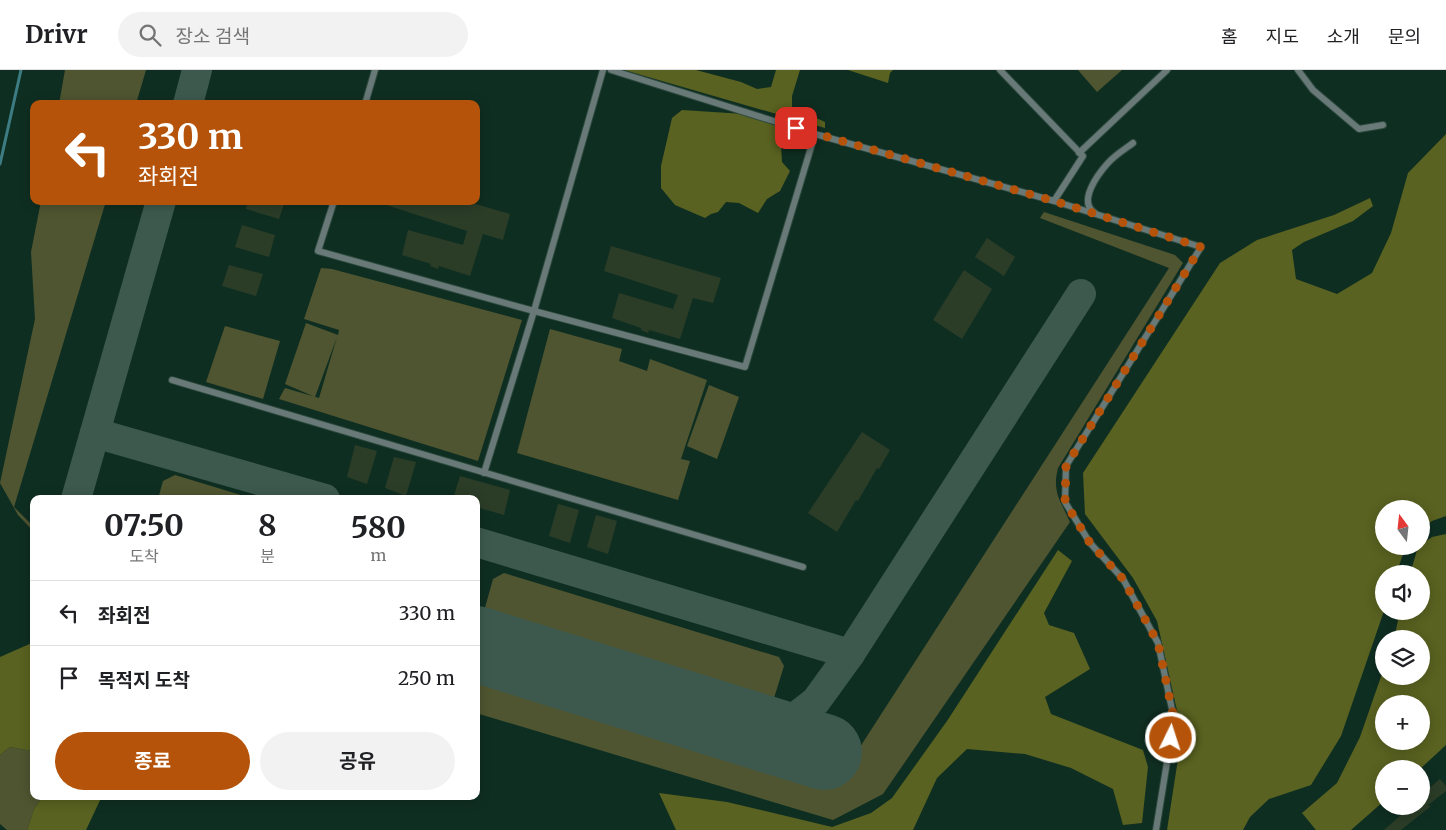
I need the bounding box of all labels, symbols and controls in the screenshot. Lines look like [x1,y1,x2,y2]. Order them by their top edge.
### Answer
search box [118,12,468,57]
text: Drivr [25,19,88,50]
icon: search [136,21,164,49]
text: 장소 검색 [176,24,250,48]
text: 홈 [1221,25,1238,48]
text: 지도 [1266,25,1299,48]
text: 소개 [1327,25,1360,48]
text: 문의 [1388,25,1421,48]
pin [775,107,817,149]
icon: arrive [782,114,810,142]
text: 330 m [138,115,243,159]
icon: left [55,120,120,185]
text: 좌회전 [138,162,199,190]
north arrow [1375,500,1430,555]
map controls [1375,500,1430,815]
text: 07:50 [104,506,184,544]
text: 8 [258,506,277,544]
text: 580 [351,508,406,546]
text: m [370,545,386,565]
text: 도착 [129,546,159,566]
text: 분 [260,546,275,566]
button: sound [1375,565,1430,620]
icon: left [55,599,83,627]
text: 330 m [399,601,455,625]
text: 좌회전 [98,603,150,627]
button: layers [1375,630,1430,685]
icon: arrive [55,664,83,692]
text: 250 m [398,666,455,690]
text: 목적지 도착 [98,668,190,692]
button: + [1375,695,1430,750]
position arrow [1144,711,1196,763]
button: 종료 [55,732,250,790]
button: 공유 [260,732,455,790]
button: − [1375,760,1430,815]

